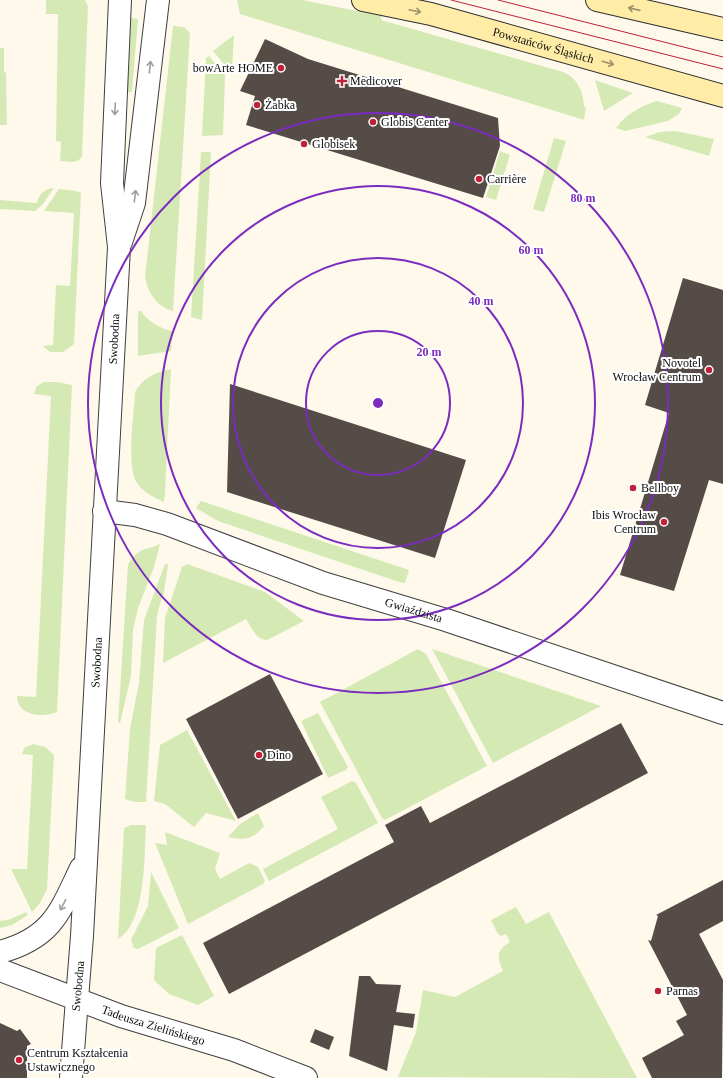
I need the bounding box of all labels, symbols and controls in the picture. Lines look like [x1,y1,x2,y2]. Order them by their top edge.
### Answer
one-way arrow [628,4,641,12]
one-way arrow [408,7,421,15]
street label: Powstańców Śląskich [491,25,595,66]
one-way arrow [601,60,614,67]
one-way arrow [146,61,154,74]
place label: bowArte HOME [193,61,273,75]
marker: bowArte HOME [276,63,286,73]
place label: Medicover [350,74,402,88]
marker: Medicover [337,76,347,86]
place label: Żabka [265,98,296,112]
marker: Żabka [252,100,262,110]
one-way arrow [111,102,118,115]
place label: Globis Center [381,115,448,129]
marker: Globis Center [368,117,378,127]
place label: Globisek [312,137,355,151]
marker: Globisek [299,139,309,149]
place label: Carrière [487,172,526,186]
marker: Carrière [474,174,484,184]
one-way arrow [131,190,139,203]
text: 80 m [571,191,596,205]
text: 60 m [519,243,544,257]
text: 40 m [469,294,494,308]
street label: Swobodna [106,313,122,365]
text: 20 m [417,345,442,359]
place label: Novotel Wrocław Centrum [613,356,702,384]
marker: Novotel Wrocław Centrum [704,365,714,375]
centre of rings [371,396,385,410]
place label: Bellboy [641,481,679,495]
marker: Bellboy [628,483,638,493]
place label: Ibis Wrocław Centrum [592,508,657,536]
marker: Ibis Wrocław Centrum [659,517,669,527]
street label: Gwiaździsta [383,595,445,626]
street label: Swobodna [88,636,105,688]
place label: Dino [267,748,291,762]
marker: Dino [254,750,264,760]
one-way arrow [59,899,66,911]
street label: Swobodna [69,959,87,1012]
place label: Parnas [666,984,698,998]
marker: Parnas [653,986,663,996]
street label: Tadeusza Zielińskiego [100,1002,207,1048]
place label: Centrum Kształcenia Ustawicznego [27,1046,129,1074]
marker: Centrum Kształcenia Ustawicznego [14,1055,24,1065]

